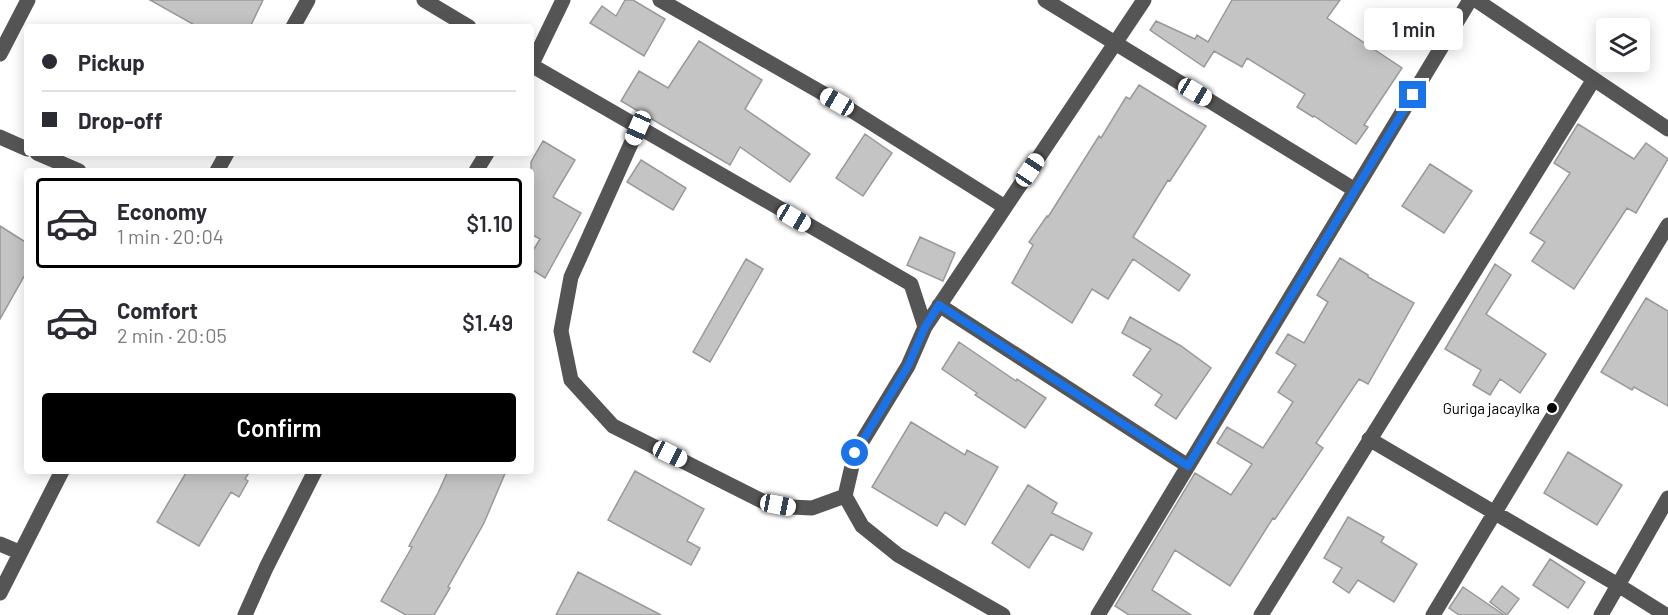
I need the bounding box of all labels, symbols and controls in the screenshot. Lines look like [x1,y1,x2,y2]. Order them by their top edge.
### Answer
callout: 1 min [1364,8,1462,50]
text: 1 min [1392,17,1435,41]
map controls [1596,18,1650,72]
button: layers [1596,18,1650,72]
text: Pickup [78,49,145,75]
car [1175,75,1215,109]
route end [1399,81,1426,108]
car [817,85,857,119]
text: Drop-off [78,107,162,133]
car [622,108,654,148]
car [1012,150,1048,190]
icon: car [45,196,99,250]
text: Economy [117,198,207,224]
car [774,201,814,235]
text: $1.10 [466,210,513,236]
text: 1 min · 20:04 [117,224,224,248]
icon: car [45,295,99,349]
text: Comfort [117,297,198,323]
text: $1.49 [462,309,513,335]
text: 2 min · 20:05 [117,323,227,347]
button: Confirm [42,393,516,462]
place label: Guriga jacaylka [1443,399,1540,417]
marker: Guriga jacaylka [1545,401,1559,415]
car [650,438,690,470]
route start [841,439,868,466]
car [759,493,797,517]

